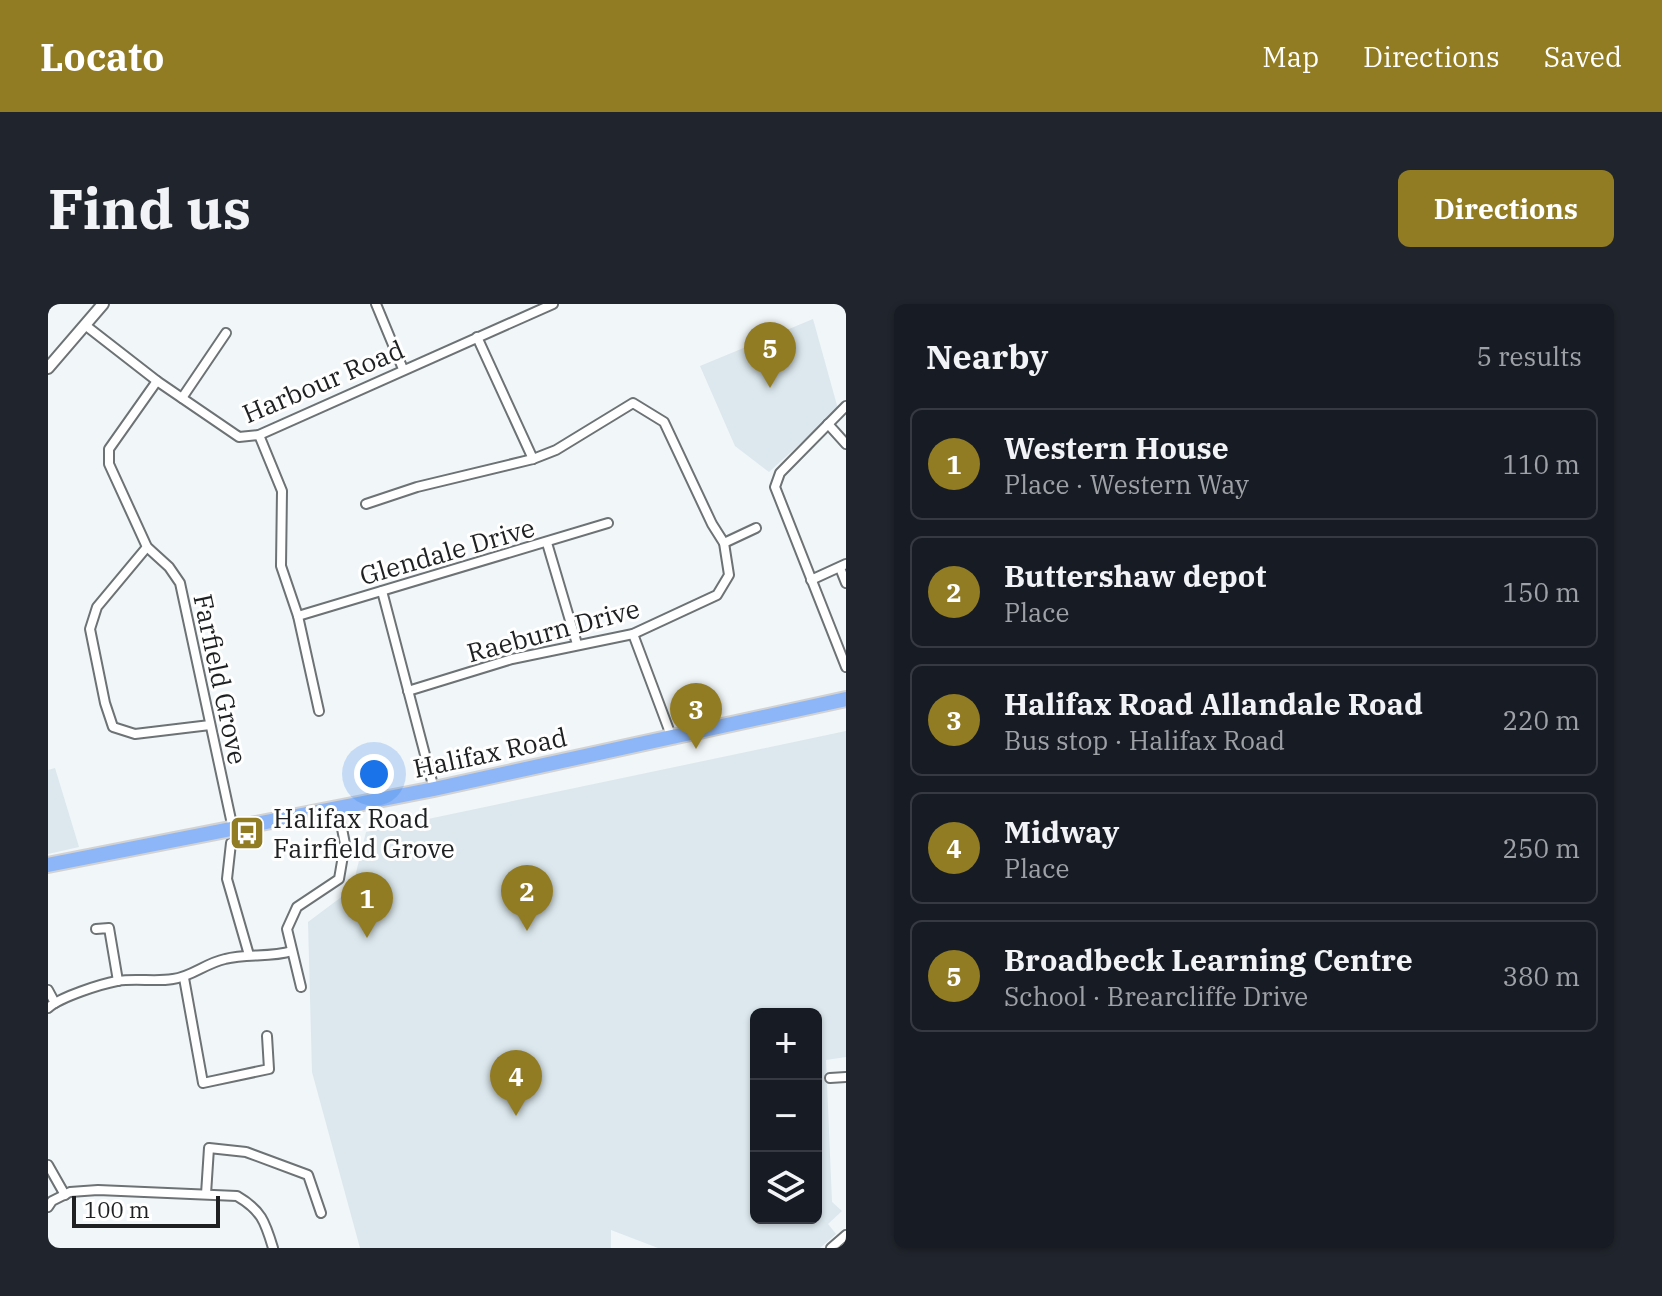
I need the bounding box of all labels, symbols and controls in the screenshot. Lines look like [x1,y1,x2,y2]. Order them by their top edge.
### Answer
text: Locato [40,32,164,81]
text: Map [1262,38,1319,75]
text: Directions [1363,38,1500,75]
text: Saved [1544,38,1622,75]
button: Directions [1398,170,1614,247]
text: Find us [48,172,251,244]
pin: 5 [744,322,796,388]
street label: Harbour Road [237,332,409,430]
text: Nearby [926,334,1048,378]
text: 5 results [1476,339,1582,373]
text: Western House [1004,428,1229,467]
text: 1 [946,447,962,481]
text: 110 m [1502,447,1580,481]
text: Place · Western Way [1004,467,1249,501]
street label: Glendale Drive [356,510,538,592]
text: Buttershaw depot [1004,556,1266,595]
text: 2 [946,575,962,609]
text: 150 m [1502,575,1580,609]
street label: Farfield Grove [186,591,256,767]
street label: Raeburn Drive [463,591,643,669]
text: Place [1004,595,1069,629]
pin: 3 [670,683,722,749]
text: Halifax Road Allandale Road [1004,684,1423,723]
text: 3 [946,703,962,737]
text: 220 m [1502,703,1580,737]
street label: Halifax Road [410,719,570,785]
text: Bus stop · Halifax Road [1004,723,1285,757]
your location [354,754,394,794]
place label: Halifax Road Fairfield Grove [273,801,455,865]
text: Midway [1004,812,1119,851]
bus stop icon: Halifax Road Fairfield Grove [228,814,266,852]
text: 4 [946,831,962,865]
text: 250 m [1502,831,1580,865]
text: Place [1004,851,1069,885]
pin: 2 [501,865,553,931]
pin: 1 [341,872,393,938]
text: Broadbeck Learning Centre [1004,940,1413,979]
text: 5 [946,959,962,993]
text: 380 m [1502,959,1580,993]
text: School · Brearcliffe Drive [1004,979,1308,1013]
map controls [750,1008,822,1224]
button: + [750,1008,822,1080]
pin: 4 [490,1050,542,1116]
button: − [750,1080,822,1152]
button: layers [750,1152,822,1224]
scale bar [72,1192,220,1228]
text: 100 m [84,1195,150,1224]

